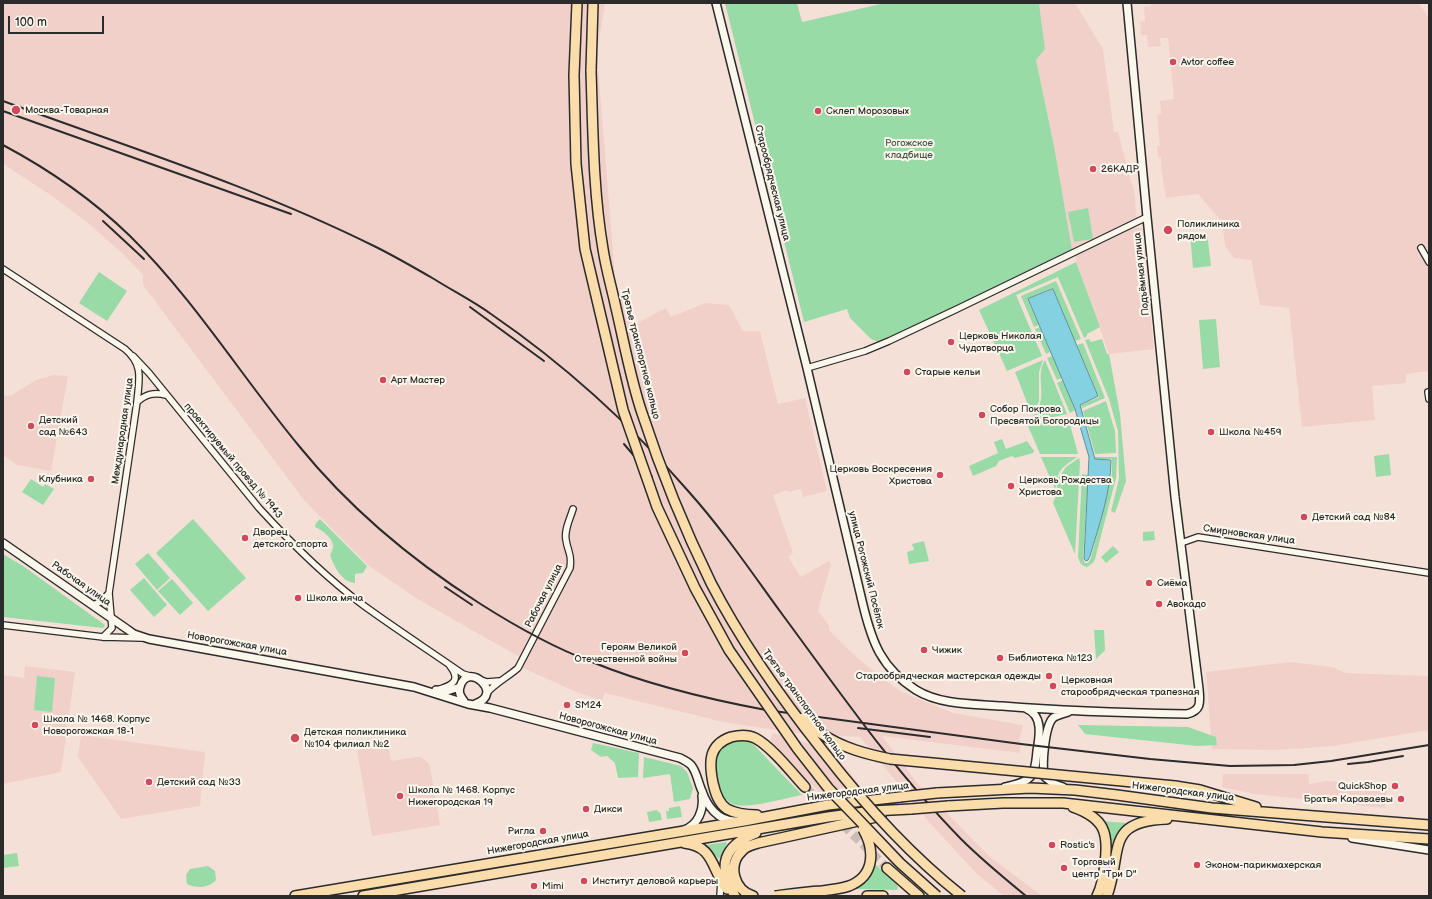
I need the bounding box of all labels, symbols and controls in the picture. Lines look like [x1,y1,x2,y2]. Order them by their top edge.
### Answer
scale bar [10,8,106,34]
text: 100 m [15,15,47,30]
place label: Avtor coffee [1181,56,1234,68]
marker: Avtor coffee [1168,57,1178,67]
marker: Москва-Товарная [10,104,22,116]
place label: Москва-Товарная [25,104,109,116]
place label: Склеп Морозовых [826,105,909,117]
marker: Склеп Морозовых [813,106,823,116]
street label: Старообрядческая улица [752,124,792,242]
park label: Рогожское кладбище [885,137,933,160]
place label: 26КАДР [1101,163,1139,175]
marker: 26КАДР [1088,164,1098,174]
place label: Поликлиника рядом [1177,218,1240,242]
marker: Поликлиника рядом [1162,224,1174,236]
street label: Подъёмная улица [1132,232,1152,316]
street label: Третье транспортное кольцо [618,288,662,420]
place label: Церковь Николая Чудотворца [959,330,1042,354]
marker: Церковь Николая Чудотворца [946,337,956,347]
place label: Старые кельи [915,366,980,378]
marker: Старые кельи [902,367,912,377]
place label: Арт Мастер [391,374,445,386]
marker: Арт Мастер [378,375,388,385]
street label: Международная улица [110,377,136,485]
street label: проектируемый проезд № 1943 [181,401,285,521]
place label: Собор Покрова Пресвятой Богородицы [990,403,1099,426]
marker: Собор Покрова Пресвятой Богородицы [977,410,987,420]
place label: Детский сад №643 [39,414,88,438]
marker: Детский сад №643 [26,421,36,431]
place label: Школа №459 [1219,426,1282,438]
marker: Школа №459 [1206,427,1216,437]
place label: Церковь Воскресения Христова [830,463,932,486]
marker: Церковь Воскресения Христова [935,470,945,480]
place label: Клубника [38,473,83,485]
marker: Клубника [86,474,96,484]
place label: Церковь Рождества Христова [1019,474,1112,498]
marker: Церковь Рождества Христова [1006,481,1016,491]
street label: улица Рогожский Посёлок [846,510,886,630]
place label: Детский сад №84 [1312,511,1396,523]
marker: Детский сад №84 [1299,512,1309,522]
street label: Смирновская улица [1202,523,1296,547]
place label: Дворец детского спорта [253,526,328,550]
marker: Дворец детского спорта [240,533,250,543]
street label: Рабочая улица [49,559,113,609]
street label: Рабочая улица [523,562,565,630]
place label: Сиёма [1157,577,1187,589]
marker: Сиёма [1144,578,1154,588]
place label: Школа мяча [306,592,363,604]
marker: Школа мяча [293,593,303,603]
place label: Авокадо [1167,598,1206,610]
marker: Авокадо [1154,599,1164,609]
street label: Новорогожская улица [186,629,288,659]
place label: Героям Великой Отечественной войны [575,641,677,664]
place label: Чижик [932,644,962,656]
marker: Чижик [919,645,929,655]
street label: Третье транспортное кольцо [760,647,848,763]
marker: Героям Великой Отечественной войны [680,648,690,658]
place label: Библиотека №123 [1008,652,1093,664]
marker: Библиотека №123 [995,653,1005,663]
place label: Старообрядческая мастерская одежды [856,670,1041,682]
marker: Старообрядческая мастерская одежды [1044,671,1054,681]
place label: Церковная старообрядческая трапезная [1061,674,1200,698]
marker: Церковная старообрядческая трапезная [1048,681,1058,691]
place label: SM24 [575,699,602,711]
marker: SM24 [562,700,572,710]
street label: Новорогожская улица [557,710,659,748]
place label: Школа № 1468. Корпус Новорогожская 18-1 [43,713,150,736]
marker: Школа № 1468. Корпус Новорогожская 18-1 [30,720,40,730]
place label: Детская поликлиника №104 филиал №2 [304,726,406,750]
marker: Детская поликлиника №104 филиал №2 [289,732,301,744]
place label: Детский сад №33 [157,776,241,788]
marker: Детский сад №33 [144,777,154,787]
street label: Нижегородская улица [806,780,910,804]
street label: Нижегородская улица [1131,780,1235,804]
place label: QuickShop [1338,780,1387,792]
marker: QuickShop [1390,781,1400,791]
place label: Школа № 1468. Корпус Нижегородская 19 [408,784,515,808]
marker: Школа № 1468. Корпус Нижегородская 19 [395,791,405,801]
place label: Братья Караваевы [1304,793,1393,805]
marker: Братья Караваевы [1396,794,1406,804]
place label: Дикси [594,803,622,815]
marker: Дикси [581,804,591,814]
place label: Ригла [508,825,535,837]
marker: Ригла [538,826,548,836]
street label: Нижегородская улица [486,828,590,858]
place label: Rostic's [1060,839,1095,851]
marker: Rostic's [1047,840,1057,850]
place label: Торговый центр "Три D" [1072,856,1137,880]
place label: Эконом-парикмахерская [1205,859,1321,871]
marker: Эконом-парикмахерская [1192,860,1202,870]
marker: Торговый центр "Три D" [1059,863,1069,873]
place label: Институт деловой карьеры [592,875,718,887]
marker: Институт деловой карьеры [579,876,589,886]
place label: Mimi [542,880,564,892]
marker: Mimi [529,881,539,891]

